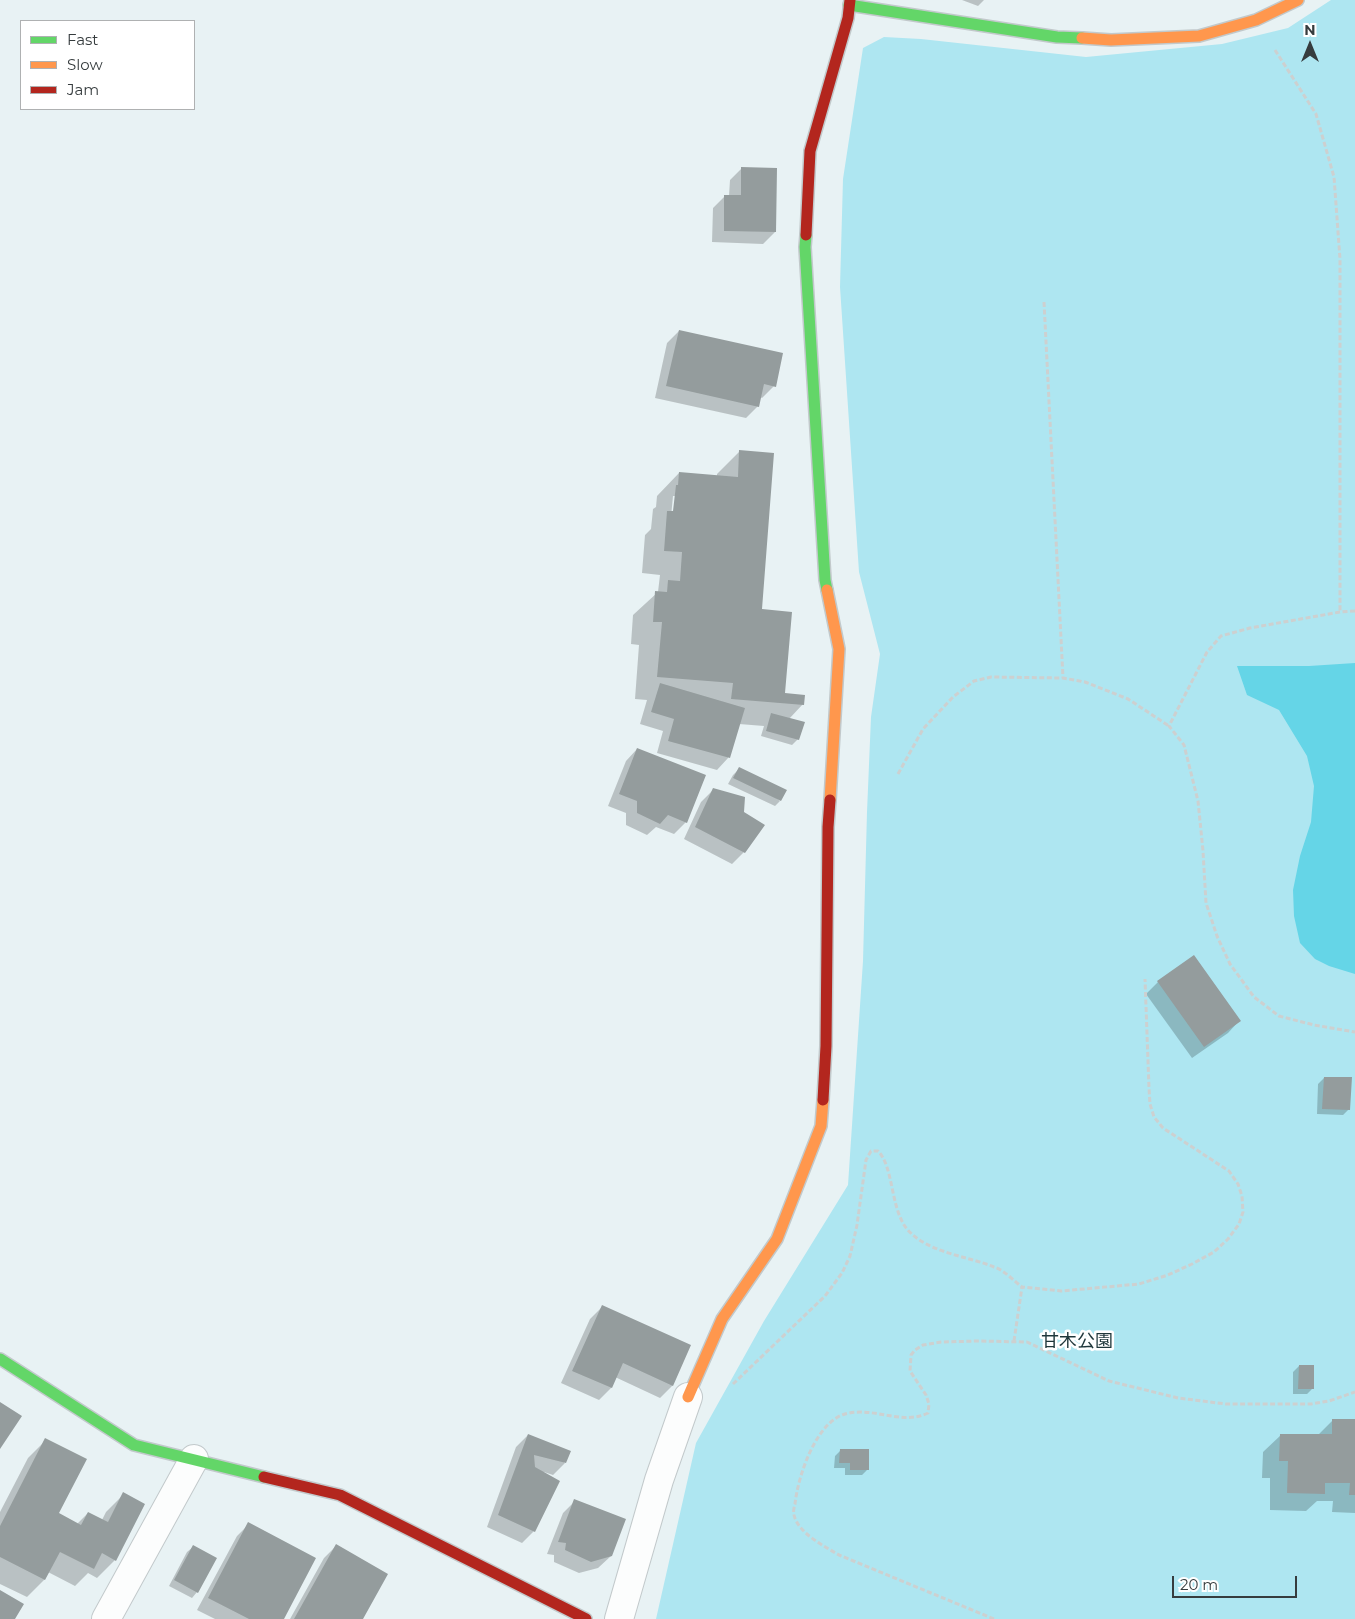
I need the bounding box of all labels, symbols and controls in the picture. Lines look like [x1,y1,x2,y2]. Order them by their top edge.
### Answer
legend [20,20,195,110]
north arrow [1285,20,1335,70]
text: N [1304,21,1316,39]
text: Fast [67,30,98,49]
text: Slow [67,55,103,74]
text: Jam [67,80,99,99]
park label: 甘木公園 [1041,1331,1113,1353]
scale bar [1175,1566,1300,1598]
text: 20 m [1180,1575,1218,1594]

